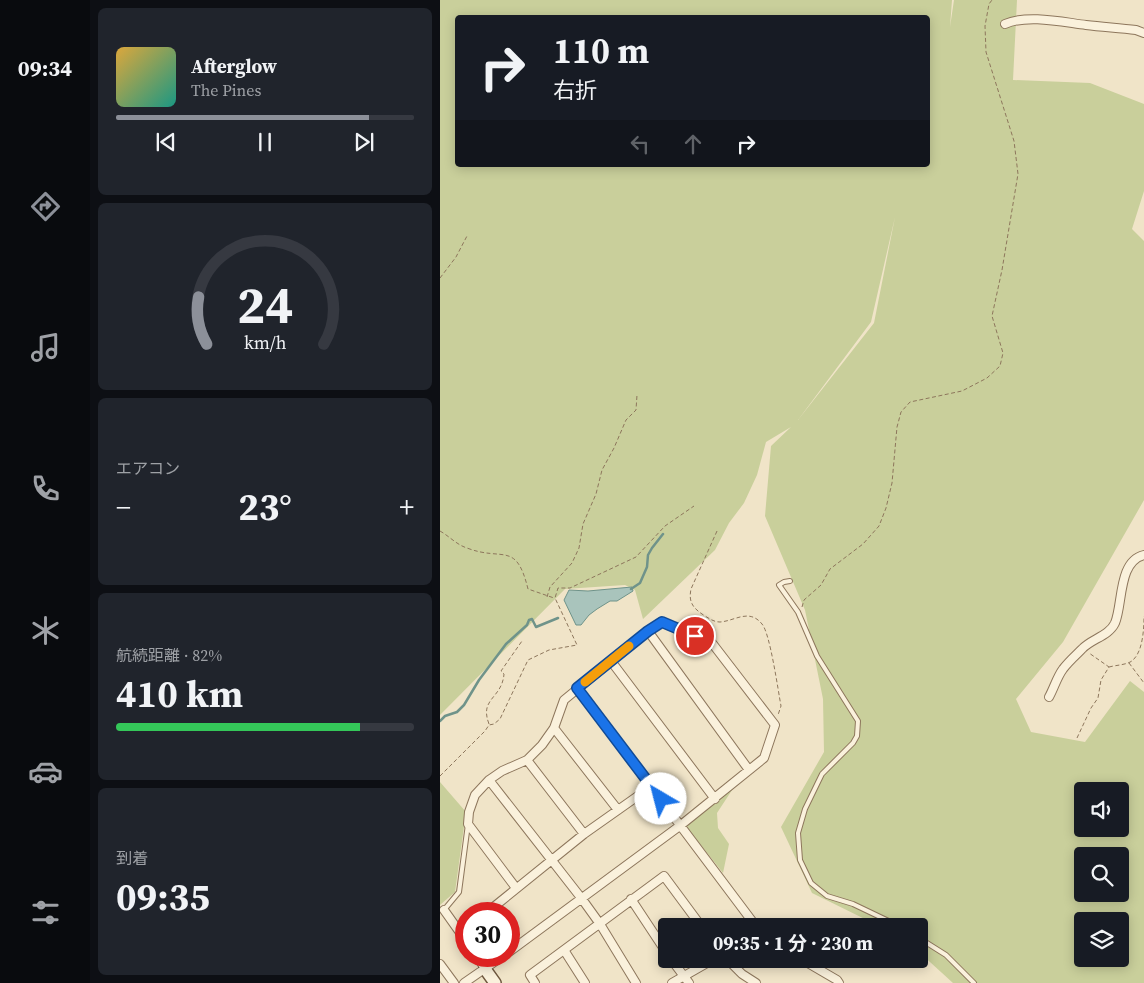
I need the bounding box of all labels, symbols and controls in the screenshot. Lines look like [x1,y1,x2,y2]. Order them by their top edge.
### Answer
text: 110 m [553,27,649,75]
icon: right [470,35,535,100]
text: 09:34 [18,53,72,83]
text: Afterglow [191,53,277,79]
text: 右折 [553,75,597,105]
text: The Pines [191,79,261,101]
icon: previous [152,128,180,156]
icon: pause [251,128,279,156]
icon: next [350,128,378,156]
icon: left [626,130,654,158]
icon: ahead [679,130,707,158]
icon: right [732,130,760,158]
icon: directions [28,189,63,224]
text: 24 [237,269,293,340]
icon: music [28,330,63,365]
text: km/h [244,330,287,355]
text: エアコン [116,457,180,479]
icon: phone [28,471,63,506]
text: 23° [238,481,292,533]
text: − [116,488,131,526]
text: + [399,488,414,526]
icon: climate [28,613,63,648]
pin [674,615,716,657]
icon: arrive [681,622,709,650]
text: 航続距離 · 82% [116,644,222,666]
text: 410 km [116,668,243,720]
icon: car [28,754,63,789]
position arrow [634,772,686,824]
map controls [1074,782,1129,967]
button: sound [1074,782,1129,837]
text: 到着 [116,847,148,869]
button: search [1074,847,1129,902]
text: 09:35 [116,871,210,923]
icon: filters [28,895,63,930]
speed limit sign: 30 [455,902,520,967]
button: layers [1074,912,1129,967]
text: 09:35 · 1 分 · 230 m [713,930,873,956]

